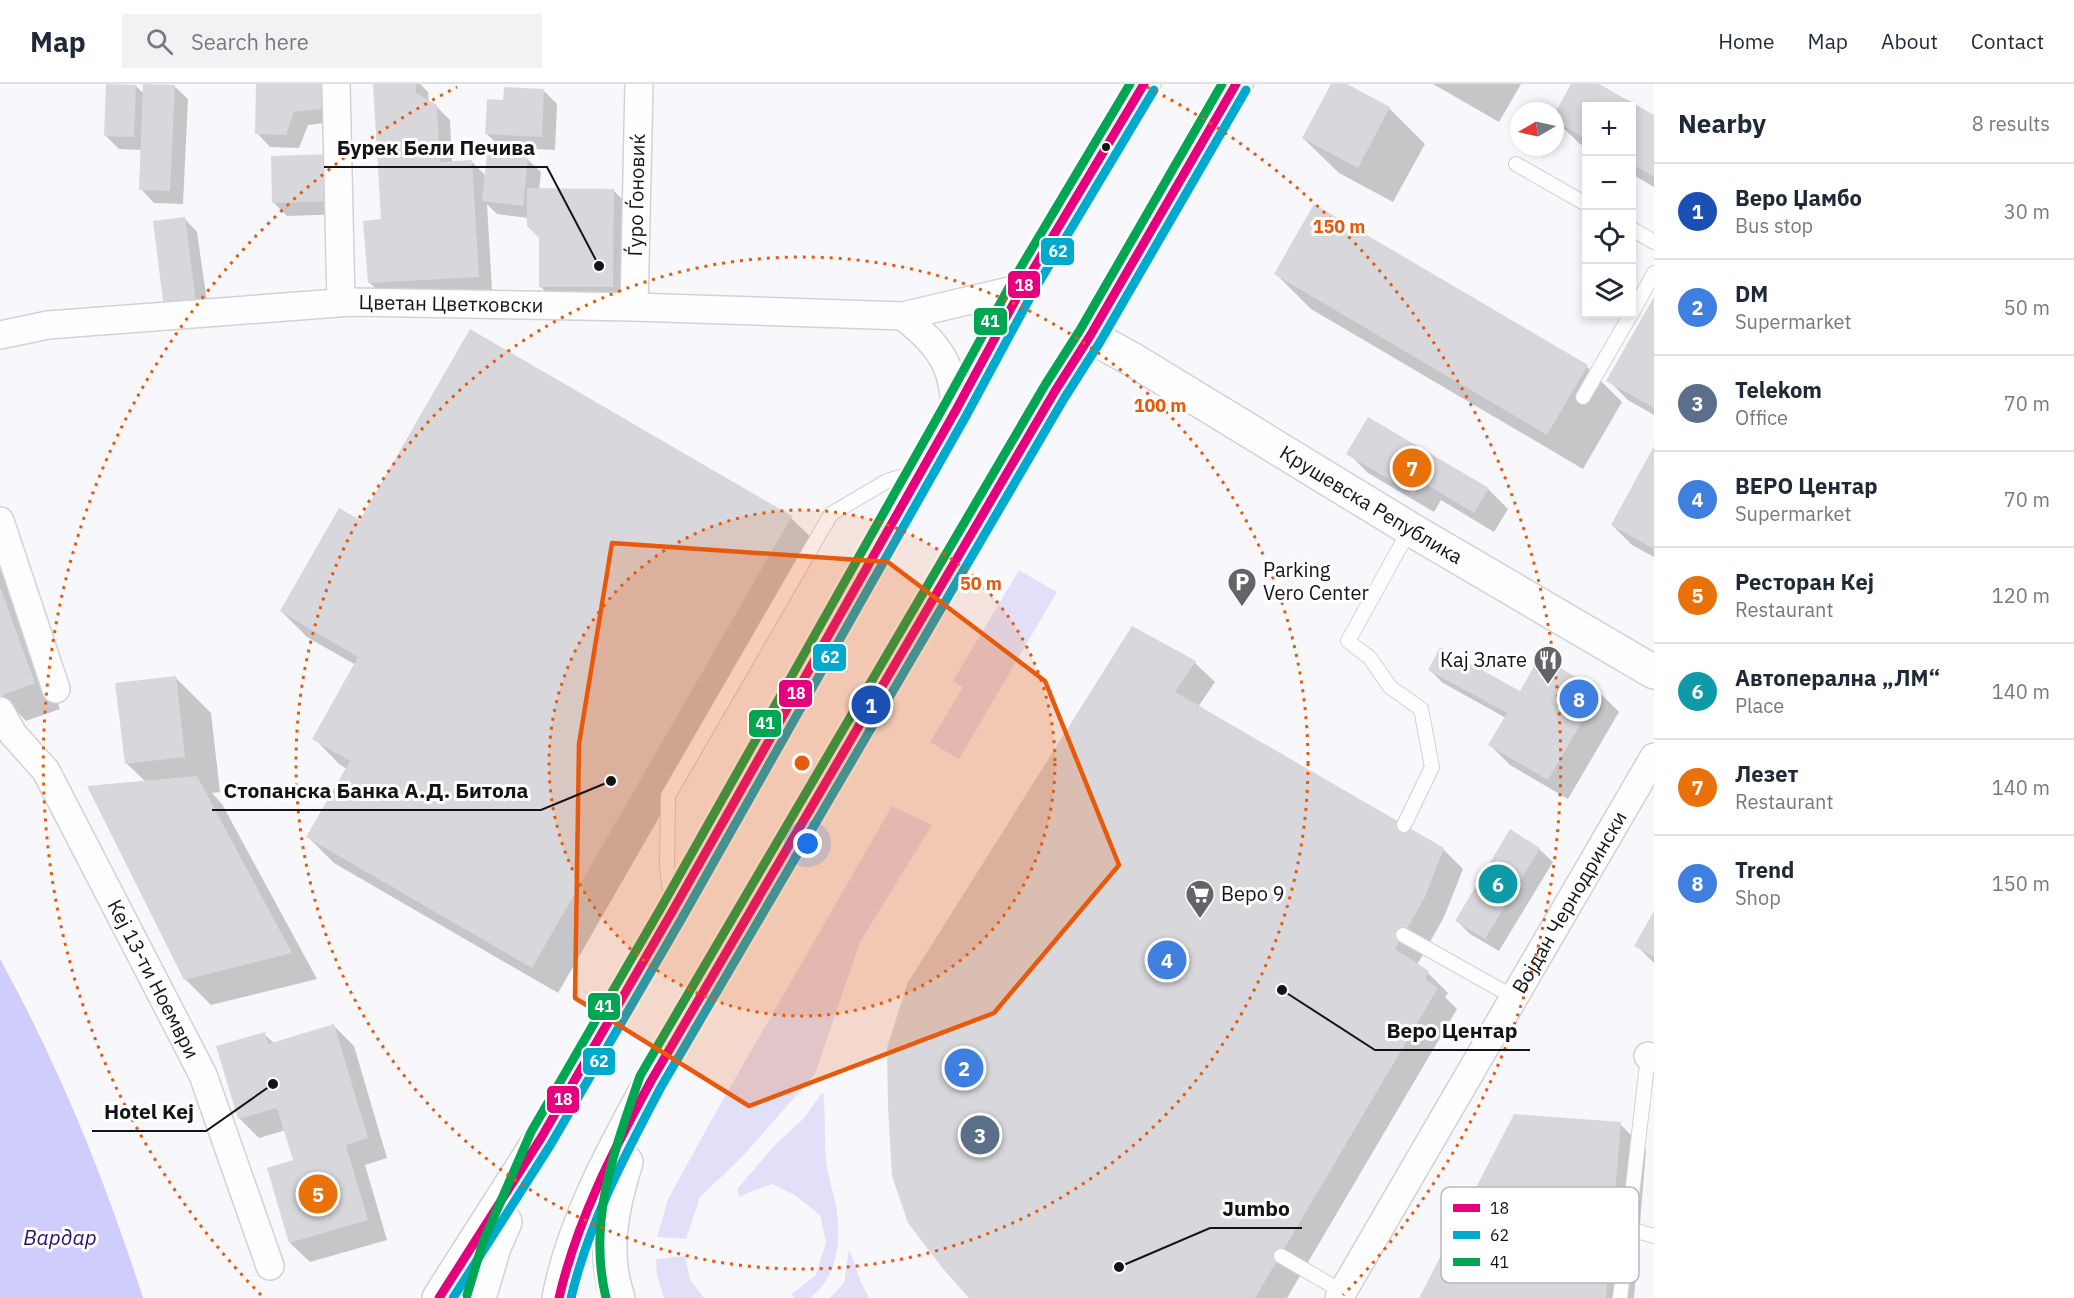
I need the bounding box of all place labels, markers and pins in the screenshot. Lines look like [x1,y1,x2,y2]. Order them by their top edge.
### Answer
callout: Бурек Бели Печива [324,128,547,167]
unlabelled marker [1100,141,1112,153]
pin: 7 [1392,446,1432,490]
place label: Parking Vero Center [1263,556,1369,606]
parking icon: Parking Vero Center [1226,566,1258,608]
restaurant icon: Кај Злате [1532,644,1564,686]
place label: Кај Злате [1440,646,1527,673]
pin: 8 [1560,676,1598,722]
pin: 1 [852,682,890,728]
centre of rings [792,753,812,773]
callout: Стопанска Банка А.Д. Битола [212,771,541,810]
pin: 6 [1478,862,1518,906]
supermarket icon: Веро 9 [1184,878,1216,920]
place label: Веро 9 [1221,880,1285,907]
pin: 4 [1148,938,1186,982]
callout: Веро Центар [1375,1011,1530,1050]
pin: 2 [944,1046,984,1090]
callout: Hotel Kej [92,1092,206,1131]
pin: 3 [960,1112,1000,1158]
pin: 5 [298,1172,338,1216]
callout: Jumbo [1210,1189,1302,1228]

